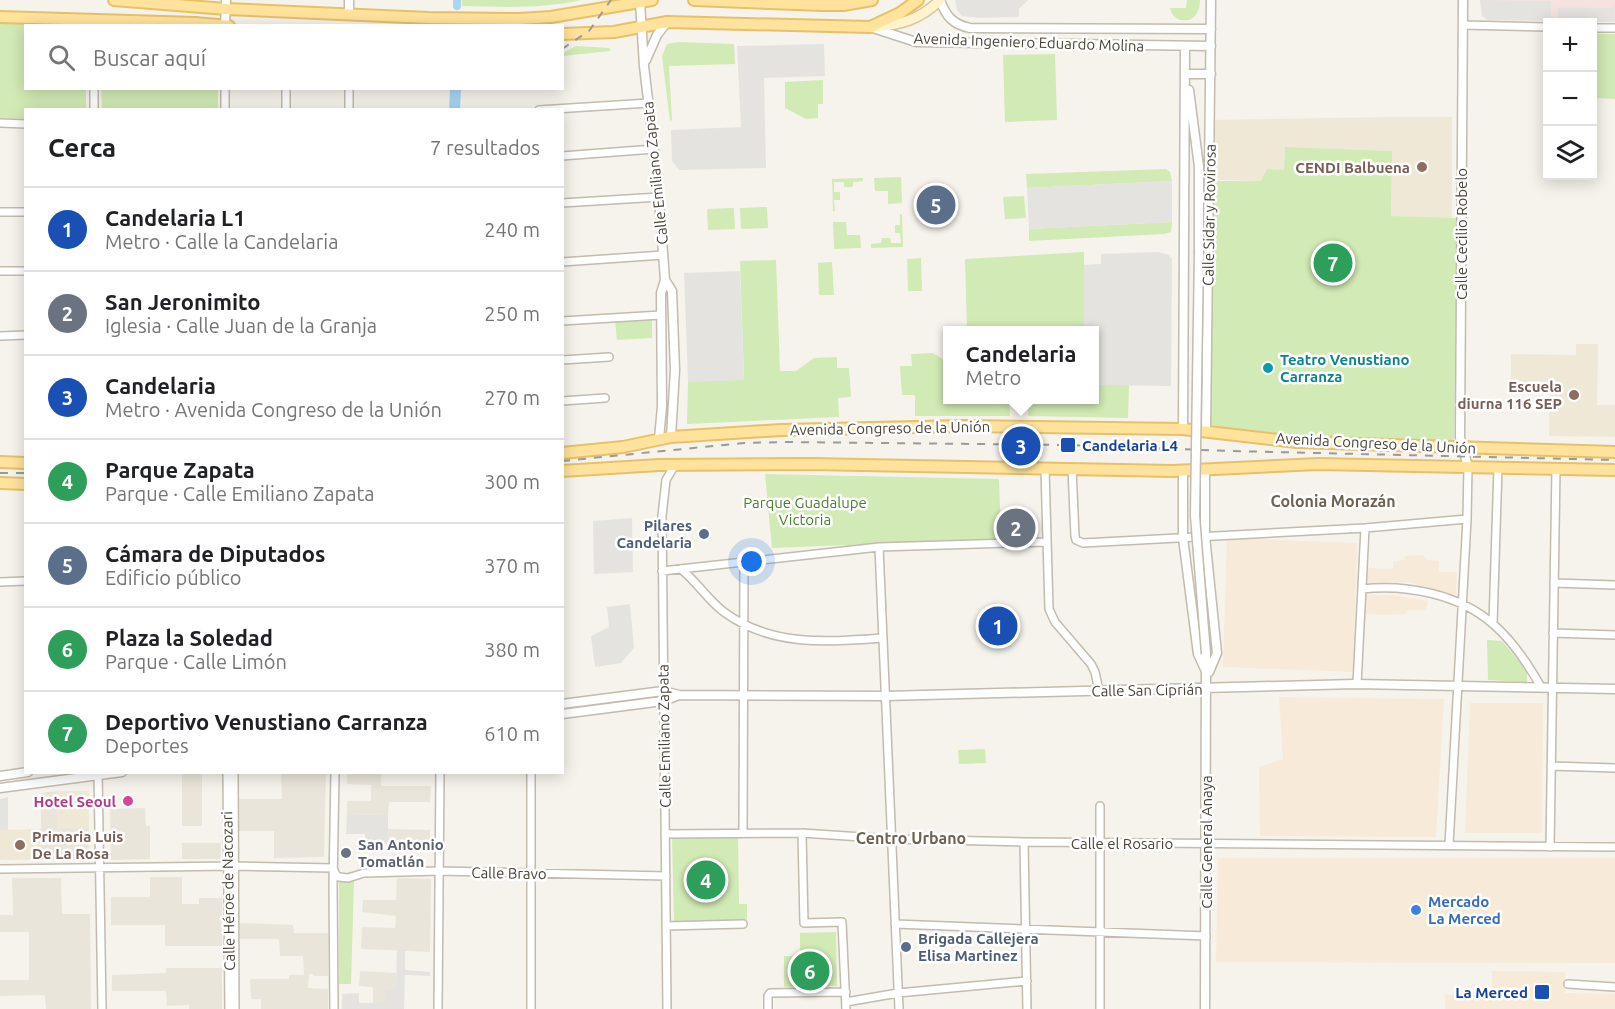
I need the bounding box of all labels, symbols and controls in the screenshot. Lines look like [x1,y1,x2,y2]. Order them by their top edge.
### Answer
map controls [1543,18,1597,180]
button: + [1543,18,1597,72]
search box [24,24,564,90]
street label: Avenida Ingeniero Eduardo Molina [913,29,1145,55]
icon: search [45,41,78,74]
text: Buscar aquí [93,45,206,70]
button: − [1543,72,1597,126]
street label: Calle Emiliano Zapata [639,101,671,245]
button: layers [1543,126,1597,180]
text: Cerca [48,133,116,162]
text: 7 resultados [430,136,540,159]
street label: Calle Sidar y Rovirosa [1199,144,1219,286]
place label: CENDI Balbuena [1295,159,1410,176]
marker: CENDI Balbuena [1415,160,1429,174]
street label: Calle Cecilio Robelo [1453,168,1470,300]
pin: 5 [916,182,956,228]
text: Candelaria L1 [105,205,246,230]
text: 1 [62,218,73,241]
text: 240 m [484,218,540,241]
text: Metro · Calle la Candelaria [105,230,338,253]
pin: 7 [1314,240,1352,286]
text: San Jeronimito [105,289,260,314]
text: 2 [62,302,73,325]
text: 250 m [484,302,540,325]
text: Iglesia · Calle Juan de la Granja [105,314,377,337]
popup [943,326,1099,404]
text: Candelaria [966,341,1076,366]
place label: Teatro Venustiano Carranza [1280,351,1409,385]
marker: Teatro Venustiano Carranza [1261,361,1275,375]
text: Metro [966,366,1021,389]
text: Candelaria [105,373,216,398]
place label: Escuela diurna 116 SEP [1458,378,1562,412]
text: 3 [62,386,73,409]
text: 270 m [484,386,540,409]
marker: Escuela diurna 116 SEP [1567,388,1581,402]
text: Metro · Avenida Congreso de la Unión [105,398,442,421]
street label: Avenida Congreso de la Unión [790,418,990,438]
pin: 3 [1002,424,1040,468]
street label: Avenida Congreso de la Unión [1275,429,1477,457]
marker: Candelaria L4 [1059,436,1077,454]
place label: Candelaria L4 [1082,437,1178,454]
text: Parque Zapata [105,457,255,482]
text: 4 [62,470,73,493]
text: 300 m [484,470,540,493]
text: Parque · Calle Emiliano Zapata [105,482,375,505]
district label: Colonia Morazán [1270,492,1396,510]
park label: Parque Guadalupe Victoria [743,494,867,528]
pin: 2 [996,506,1036,550]
place label: Pilares Candelaria [616,517,692,551]
marker: Pilares Candelaria [697,527,711,541]
text: Cámara de Diputados [105,541,325,566]
your location [737,547,766,576]
text: 5 [62,554,73,577]
text: 370 m [484,554,540,577]
text: Edificio público [105,566,241,589]
pin: 1 [978,604,1018,648]
text: Plaza la Soledad [105,625,273,650]
text: 6 [62,638,73,661]
text: 380 m [484,638,540,661]
text: Parque · Calle Limón [105,650,287,673]
street label: Calle Emiliano Zapata [654,664,674,808]
street label: Calle San Ciprián [1091,681,1203,699]
text: Deportivo Venustiano Carranza [105,709,428,734]
text: 7 [62,722,73,745]
text: 610 m [484,722,540,745]
text: Deportes [105,734,189,757]
street label: Calle General Anaya [1198,775,1215,909]
place label: Hotel Seoul [34,793,116,810]
marker: Hotel Seoul [121,794,135,808]
street label: Calle Héroe de Nacozari [218,811,238,971]
place label: Primaria Luis De La Rosa [32,828,123,862]
district label: Centro Urbano [856,829,966,847]
street label: Calle el Rosario [1071,835,1173,852]
place label: San Antonio Tomatlán [358,836,444,870]
marker: Primaria Luis De La Rosa [13,838,27,852]
marker: San Antonio Tomatlán [339,846,353,860]
pin: 4 [686,858,726,902]
street label: Calle Bravo [471,864,547,882]
place label: Mercado La Merced [1428,893,1501,927]
marker: Mercado La Merced [1409,903,1423,917]
place label: Brigada Callejera Elisa Martinez [918,930,1039,964]
marker: Brigada Callejera Elisa Martinez [899,940,913,954]
pin: 6 [790,948,830,994]
marker: La Merced [1533,983,1551,1001]
place label: La Merced [1455,984,1528,1001]

